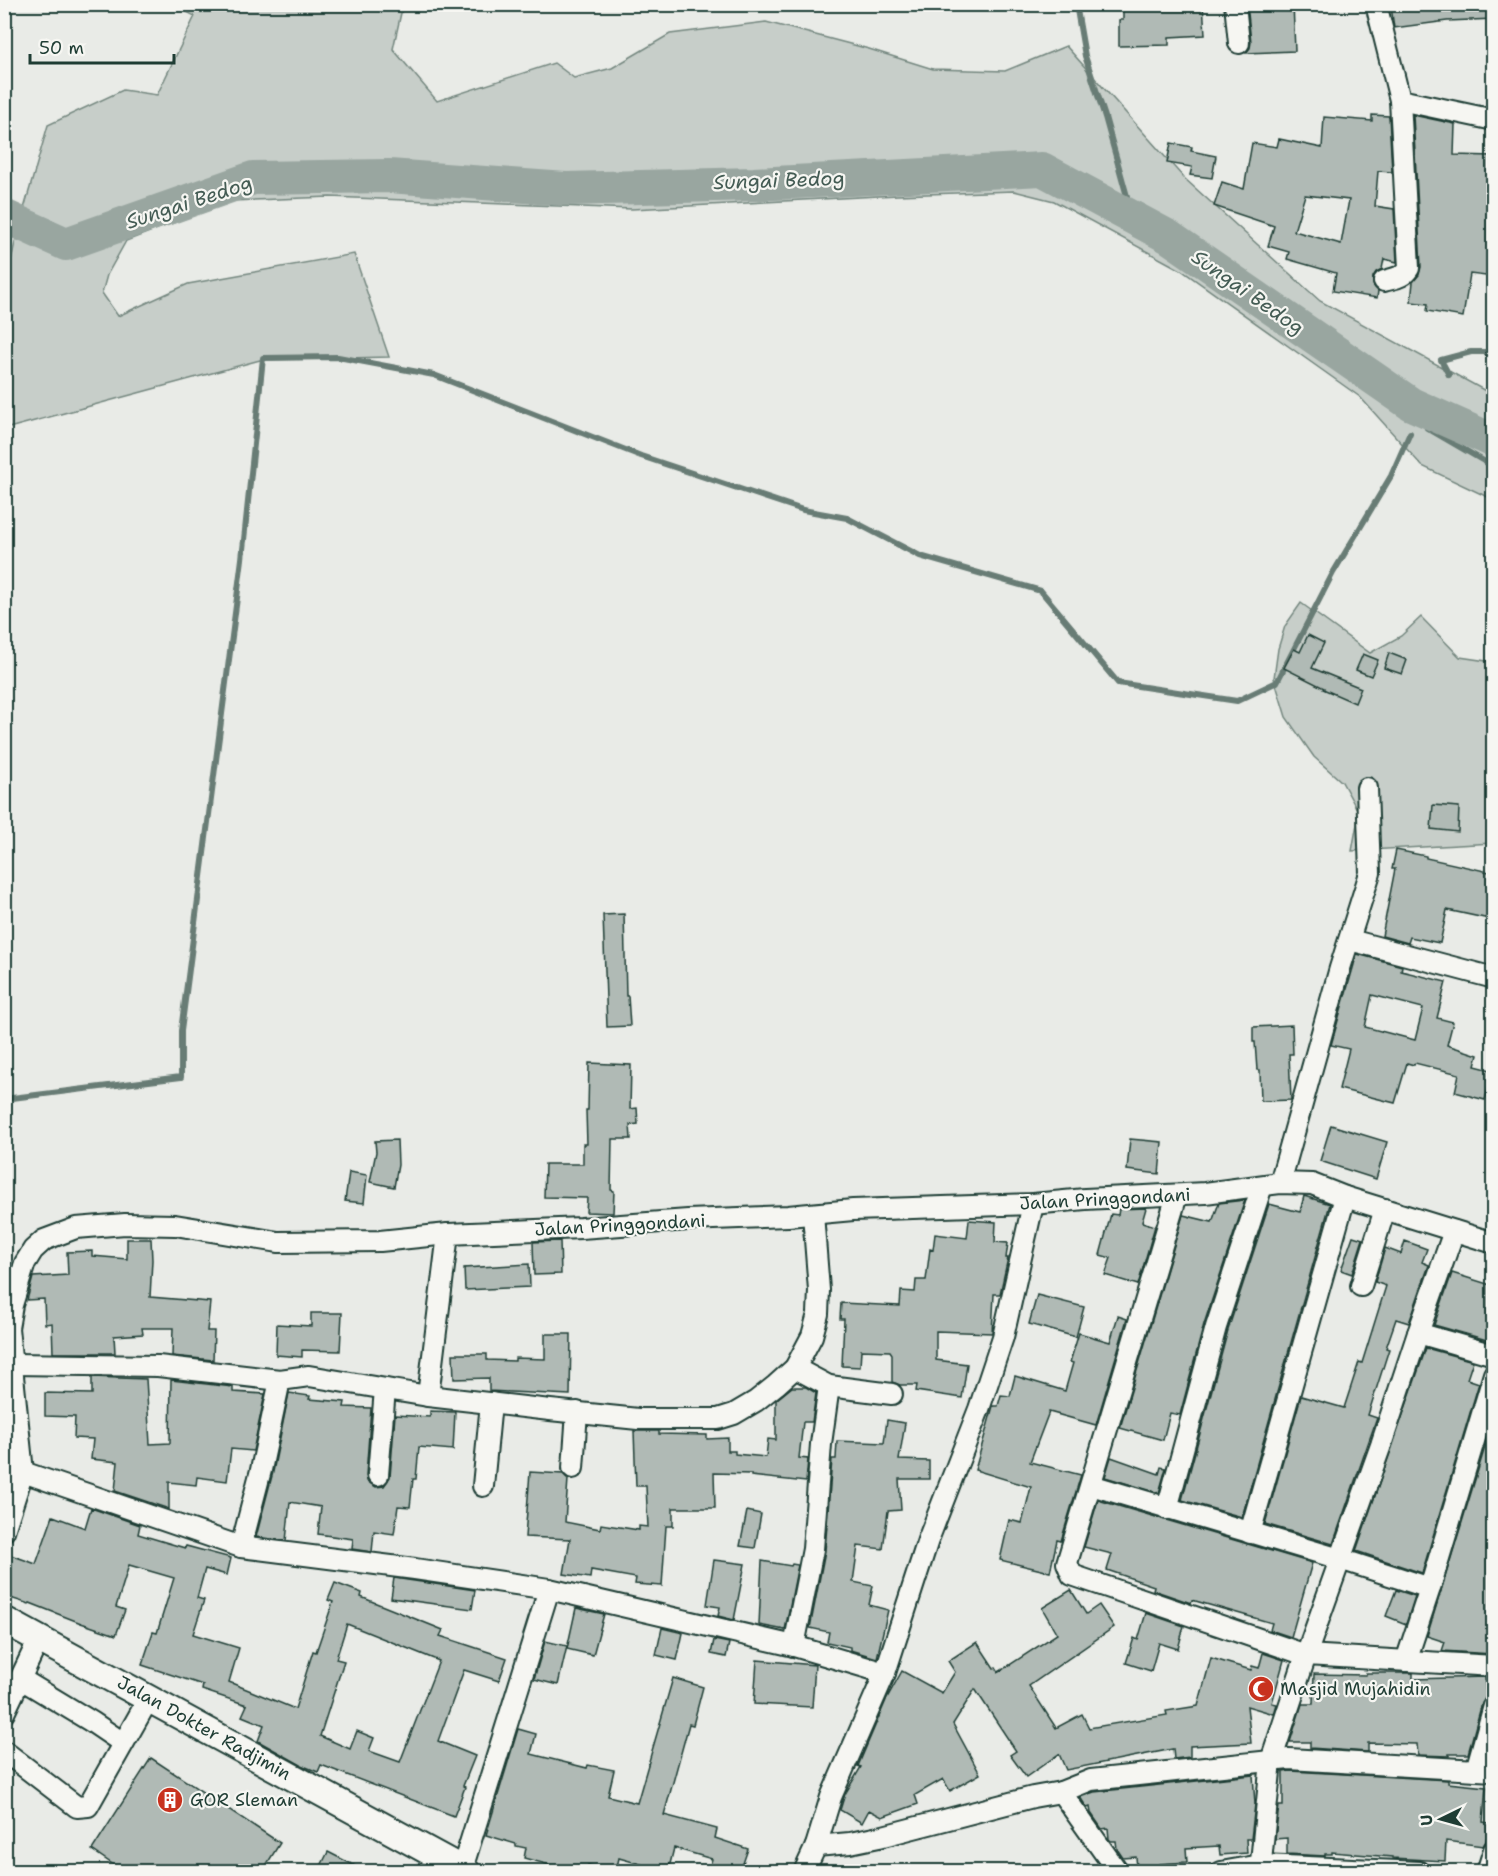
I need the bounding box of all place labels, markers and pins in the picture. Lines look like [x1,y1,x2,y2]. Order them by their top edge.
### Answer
mosque icon: Masjid Mujahidin [1246,1674,1276,1704]
place label: Masjid Mujahidin [1280,1677,1431,1701]
building icon: GOR Sleman [155,1785,185,1815]
place label: GOR Sleman [190,1788,298,1812]

